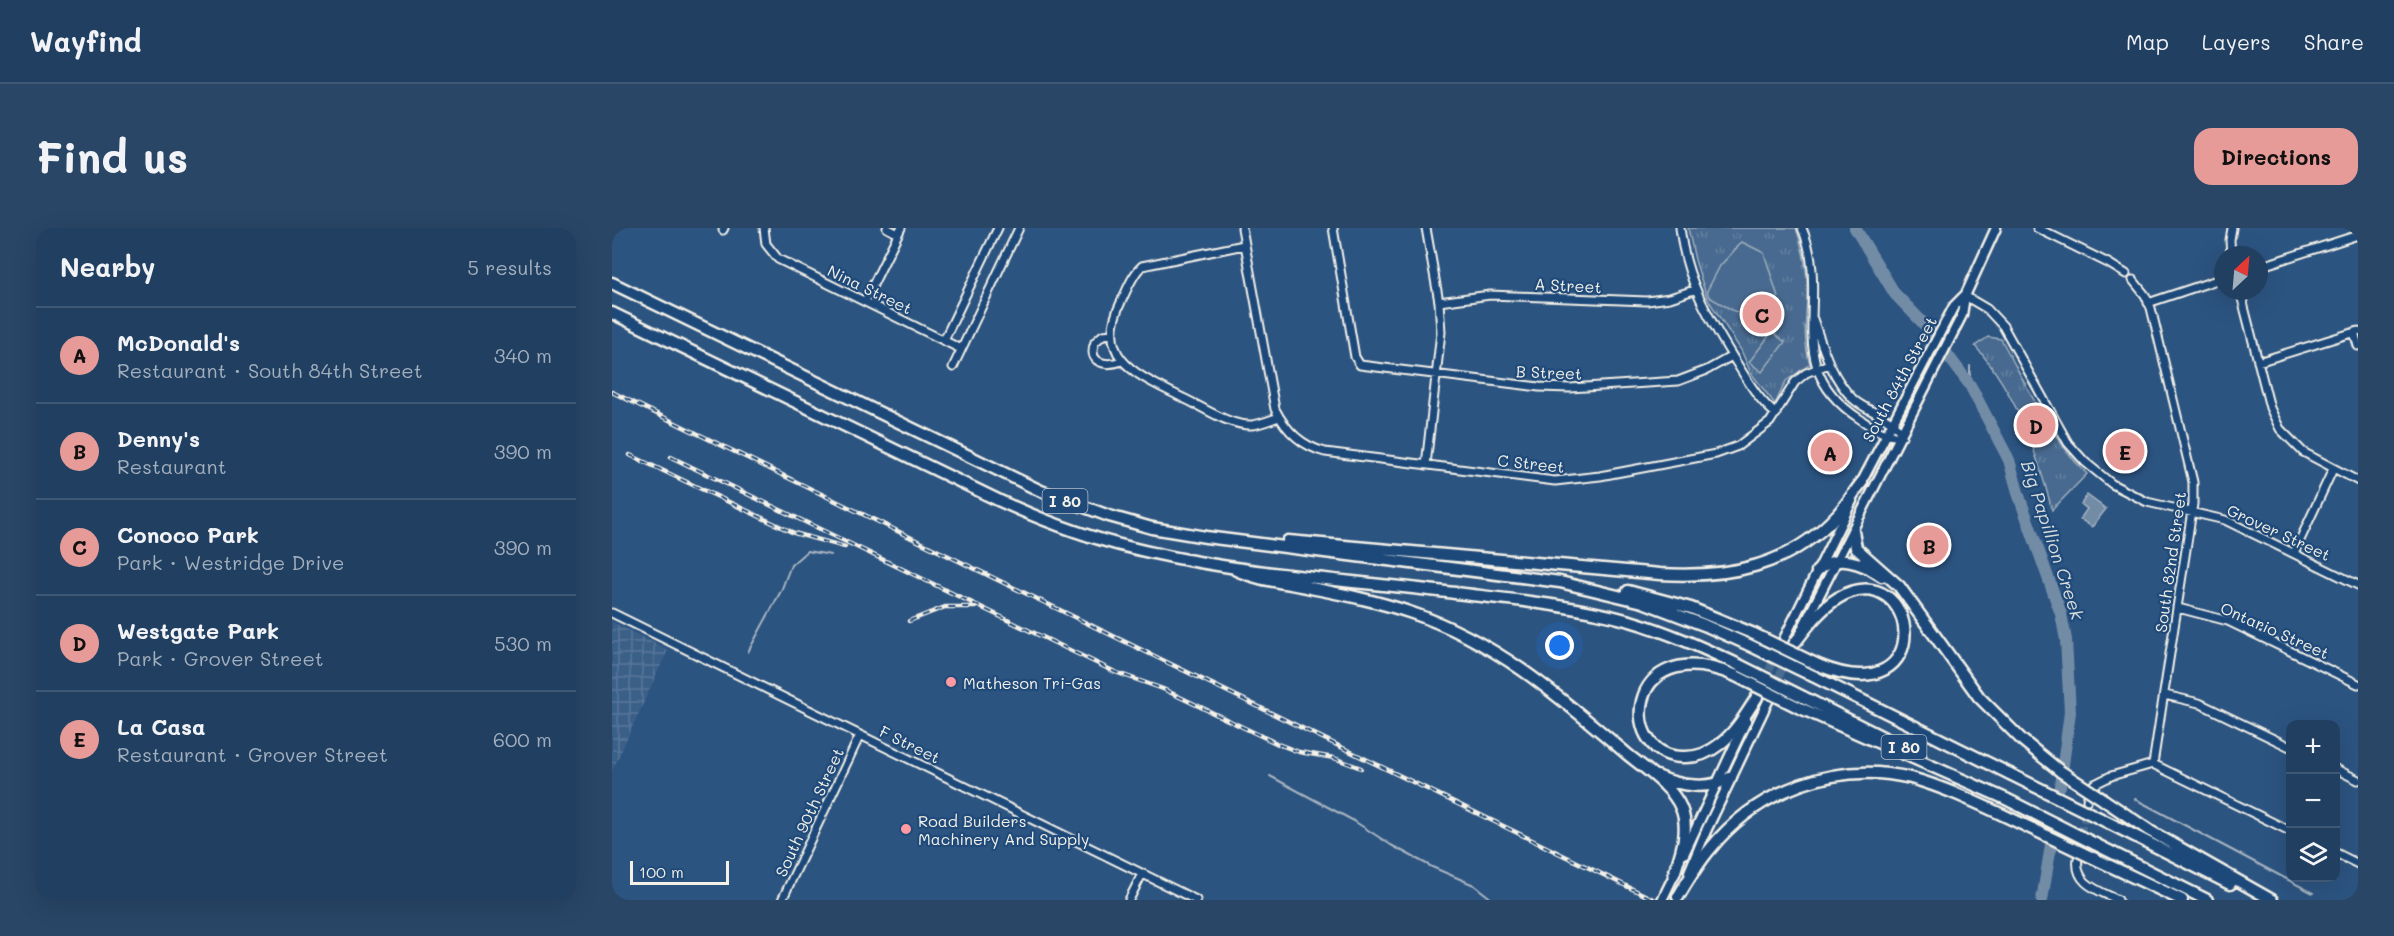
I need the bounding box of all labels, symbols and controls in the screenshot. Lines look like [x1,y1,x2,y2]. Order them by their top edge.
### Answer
text: Wayfind [30,23,141,59]
text: Map [2126,28,2169,55]
text: Layers [2202,28,2271,55]
text: Share [2304,28,2364,55]
button: Directions [2194,128,2358,185]
text: Find us [36,129,188,184]
north arrow [2214,246,2268,300]
text: Nearby [60,250,155,284]
text: 5 results [467,254,552,280]
street label: Nina Street [824,259,916,319]
street label: A Street [1534,273,1602,297]
pin: C [1742,292,1782,337]
street label: South 84th Street [1857,312,1941,446]
text: McDonald's [117,328,240,357]
text: A [73,342,86,368]
text: 340 m [494,342,552,368]
text: Restaurant · South 84th Street [117,357,423,383]
street label: B Street [1516,360,1582,384]
pin: D [2016,402,2056,448]
text: Denny's [117,424,200,453]
pin: E [2106,428,2144,474]
pin: A [1810,430,1850,474]
text: B [73,438,86,464]
text: 390 m [494,438,552,464]
street label: C Street [1496,449,1566,477]
text: Restaurant [117,453,227,479]
water label: Big Papillion Creek [2016,457,2090,623]
road number: I 80 [1042,489,1088,513]
street label: South 82nd Street [2150,490,2190,634]
street label: Grover Street [2224,499,2334,565]
text: Conoco Park [117,520,259,549]
pin: B [1910,522,1948,568]
text: C [72,534,87,560]
text: 390 m [494,534,552,560]
text: Park · Westridge Drive [117,549,344,575]
street label: Ontario Street [2217,597,2333,663]
text: Westgate Park [117,616,279,645]
text: D [72,630,87,656]
text: 530 m [494,630,552,656]
your location [1545,631,1574,660]
text: Park · Grover Street [117,645,324,671]
place label: Matheson Tri-Gas [963,672,1101,693]
marker: Matheson Tri-Gas [944,675,958,689]
text: La Casa [117,712,206,741]
street label: F Street [876,720,944,768]
map controls [2286,720,2340,882]
button: + [2286,720,2340,774]
text: E [73,726,86,752]
text: 600 m [493,726,552,752]
road number: I 80 [1882,735,1926,759]
text: Restaurant · Grover Street [117,741,388,767]
street label: South 90th Street [770,744,848,880]
button: − [2286,774,2340,828]
place label: Road Builders Machinery And Supply [918,810,1089,849]
marker: Road Builders Machinery And Supply [899,822,913,836]
button: layers [2286,828,2340,882]
scale bar [630,858,729,886]
text: 100 m [639,861,684,882]

